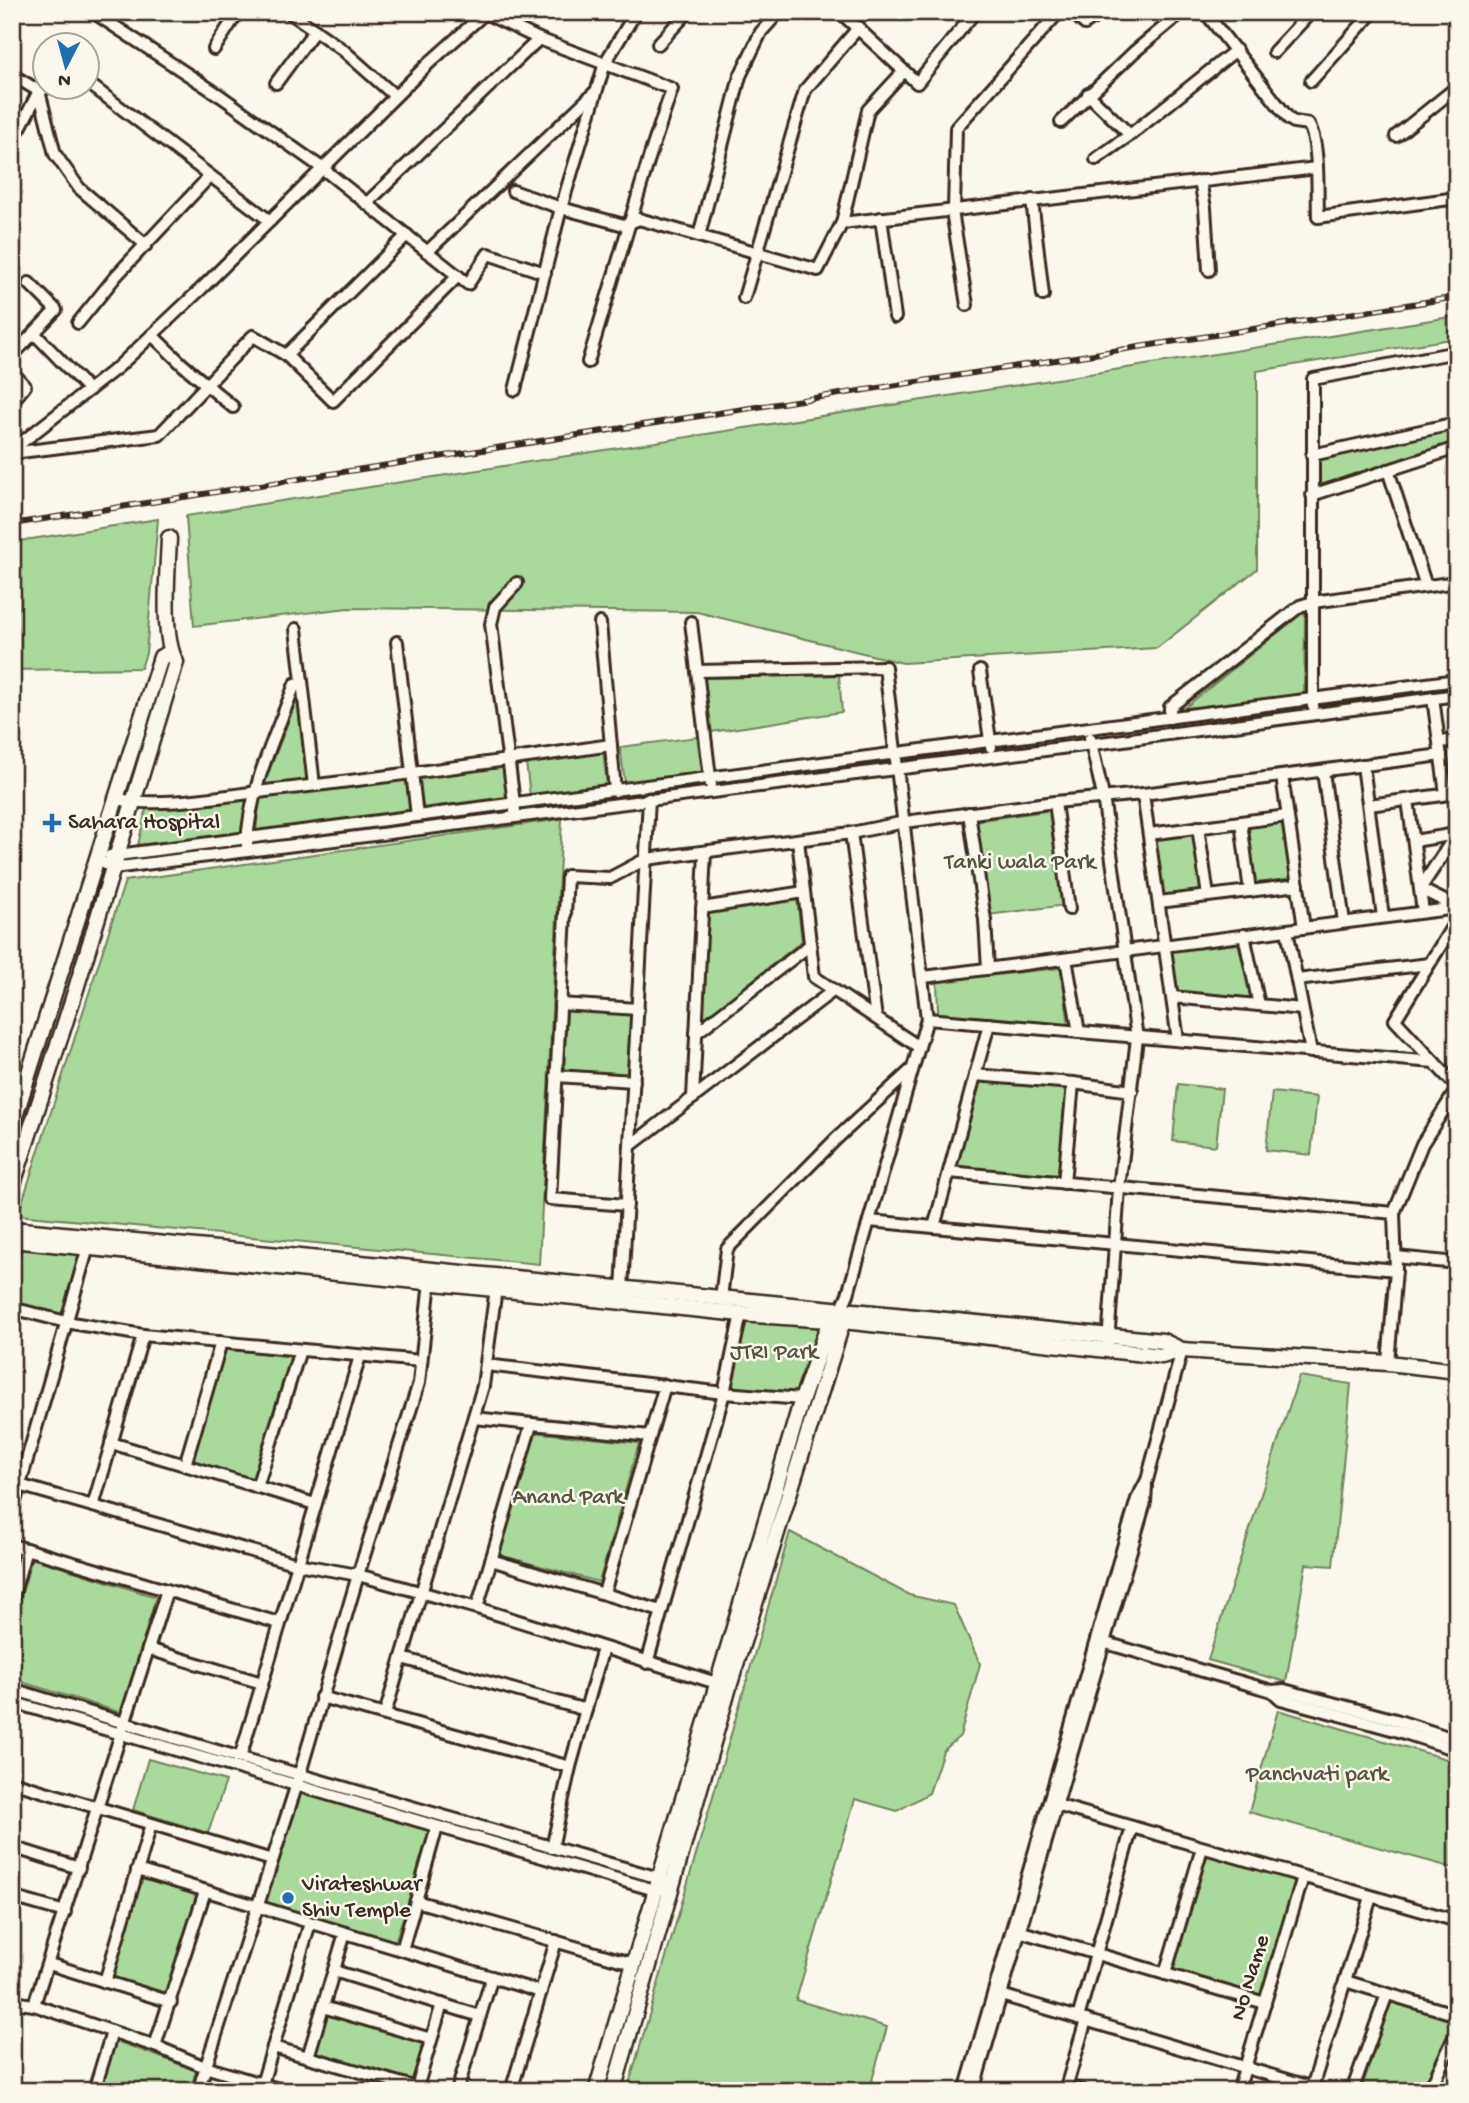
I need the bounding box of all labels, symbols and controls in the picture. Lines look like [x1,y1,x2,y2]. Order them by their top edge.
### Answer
north arrow [32,32,102,102]
text: N [57,67,72,92]
place label: Sahara Hospital [68,810,220,837]
marker: Sahara Hospital [42,813,62,833]
park label: Tanki wala Park [943,850,1098,877]
park label: JTRI Park [730,1340,821,1367]
park label: Anand Park [513,1485,626,1512]
park label: Panchvati park [1245,1762,1391,1789]
place label: Virateshwar Shiv Temple [301,1872,423,1925]
marker: Virateshwar Shiv Temple [280,1890,296,1906]
street label: No Name [1225,1931,1277,2024]

